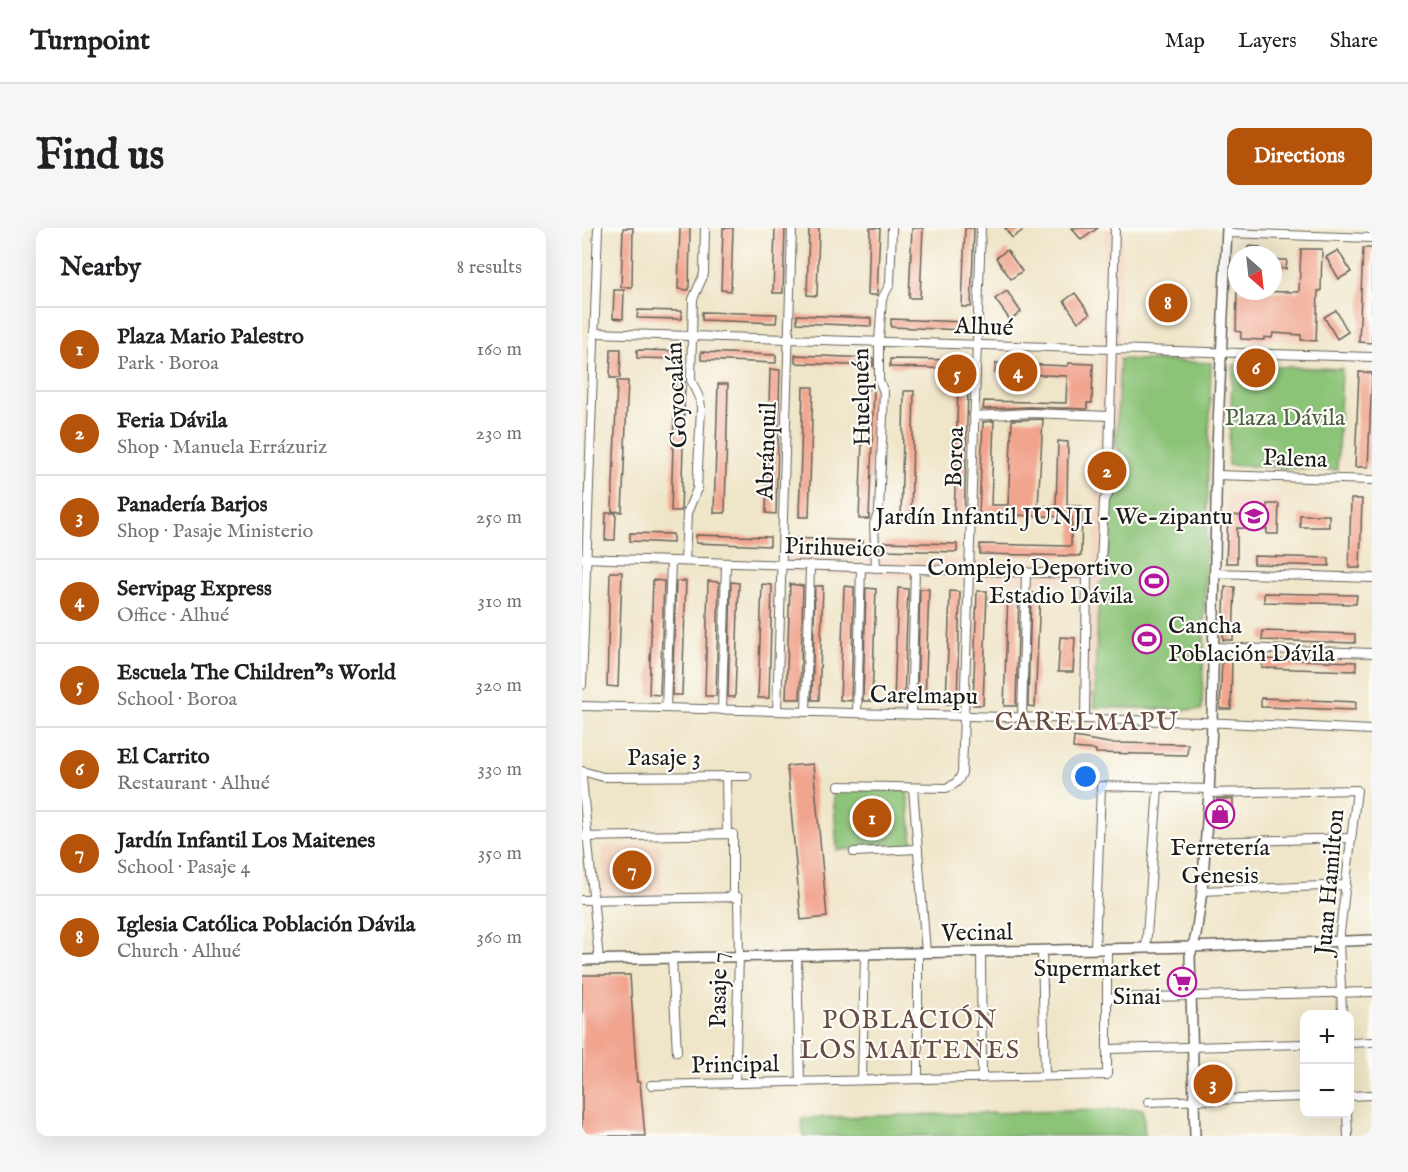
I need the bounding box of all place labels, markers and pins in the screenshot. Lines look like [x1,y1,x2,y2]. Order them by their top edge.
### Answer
pin: 8 [1148,280,1188,326]
pin: 6 [1236,346,1276,390]
pin: 4 [998,350,1038,394]
pin: 5 [938,352,976,396]
pin: 2 [1088,448,1126,494]
school or university icon: Jardín Infantil JUNJI - We-zipantu [1238,500,1270,532]
place label: Jardín Infantil JUNJI - We-zipantu [872,502,1233,533]
place label: Complejo Deportivo Estadio Dávila [927,553,1134,612]
sports icon: Complejo Deportivo Estadio Dávila [1138,565,1170,597]
place label: Cancha Población Dávila [1168,611,1335,670]
sports icon: Cancha Población Dávila [1131,623,1163,655]
pin: 1 [852,796,892,840]
shop icon: Ferretería Genesis [1204,798,1236,830]
place label: Ferretería Genesis [1170,833,1270,892]
pin: 7 [613,848,652,892]
place label: Supermarket Sinai [1034,954,1161,1013]
supermarket icon: Supermarket Sinai [1166,966,1198,998]
pin: 3 [1194,1062,1232,1106]

